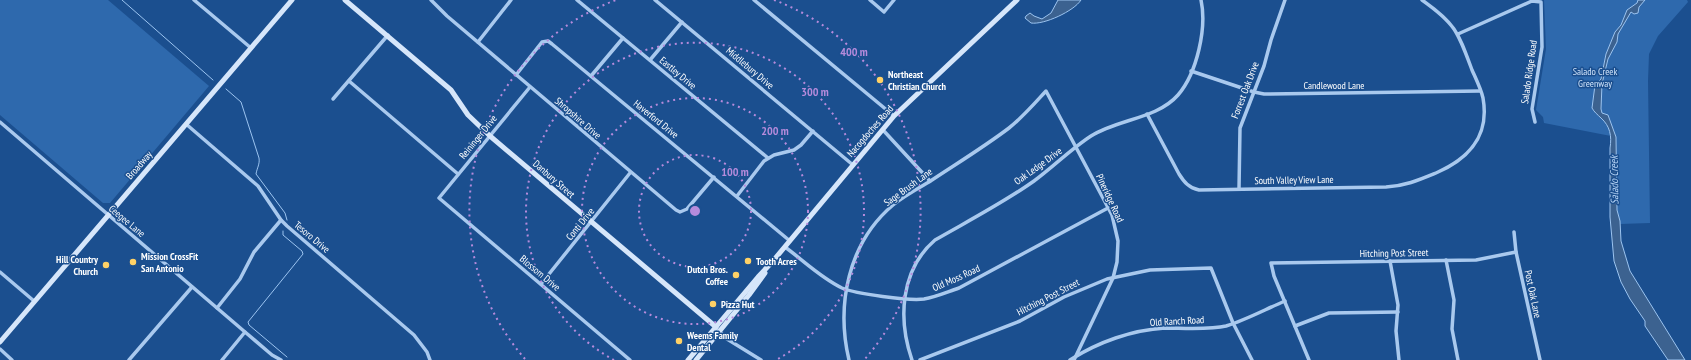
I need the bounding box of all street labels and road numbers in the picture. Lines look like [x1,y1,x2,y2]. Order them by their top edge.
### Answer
street label: Salado Ridge Road [1518,39,1540,105]
street label: Middlebury Drive [723,44,777,92]
street label: Eastley Drive [657,54,699,92]
street label: Forrest Oak Drive [1228,60,1262,120]
street label: Candlewood Lane [1304,79,1364,92]
street label: Shropshire Drive [552,94,604,142]
street label: Haverford Drive [631,97,681,141]
street label: Nacogdoches Road [844,102,896,160]
street label: Reininger Drive [456,112,500,162]
street label: Oak Ledge Drive [1011,144,1065,188]
street label: Broadway [123,148,155,182]
street label: Danbury Street [530,157,578,201]
street label: Sage Brush Lane [881,165,935,209]
street label: Pineridge Road [1093,172,1127,224]
street label: South Valley View Lane [1254,173,1334,187]
street label: Ceegee Lane [106,202,148,240]
street label: Conti Drive [563,205,597,243]
street label: Tesoro Drive [291,218,333,256]
street label: Hitching Post Street [1360,246,1429,260]
street label: Blossom Drive [517,252,563,294]
street label: Old Moss Road [930,262,982,294]
street label: Post Oak Lane [1522,269,1544,319]
street label: Hitching Post Street [1014,276,1082,318]
street label: Old Ranch Road [1149,313,1205,329]

